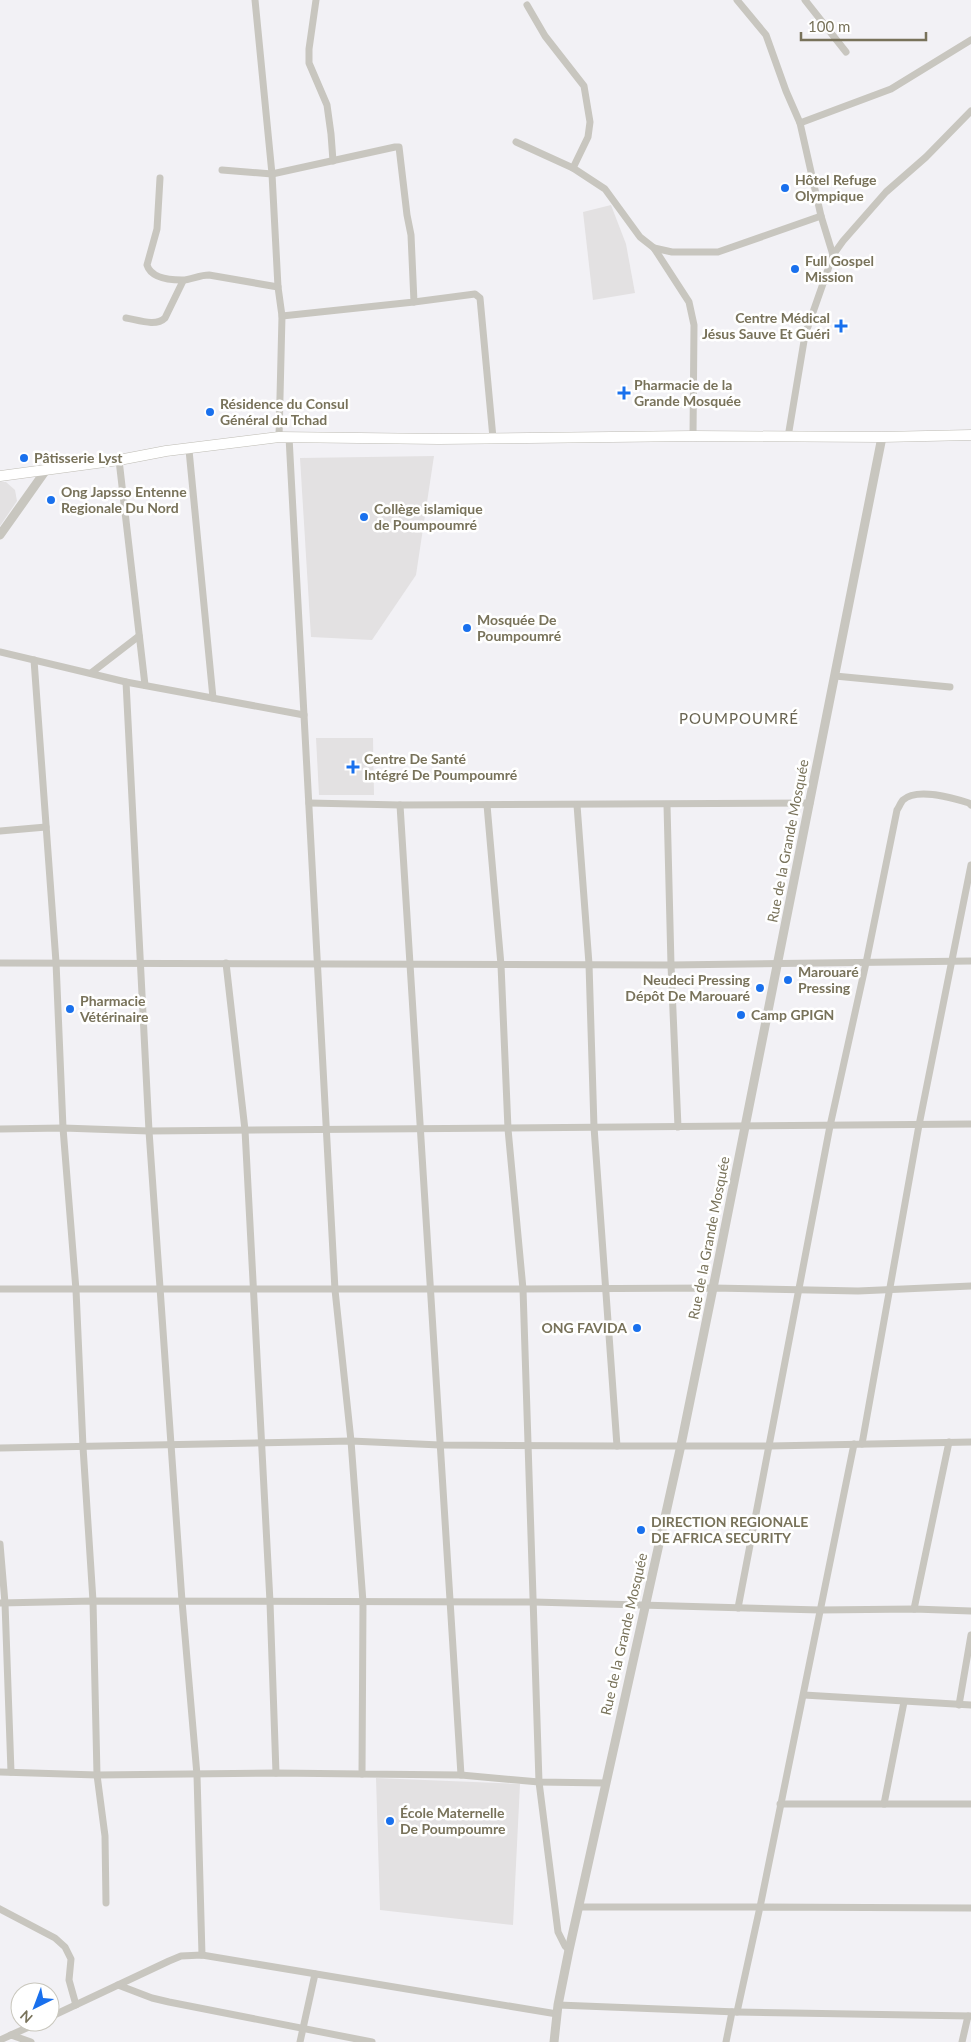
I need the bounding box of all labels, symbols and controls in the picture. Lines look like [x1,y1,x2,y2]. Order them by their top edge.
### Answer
scale bar [801,10,926,42]
text: 100 m [808,17,850,35]
place label: Hôtel Refuge Olympique [795,171,877,204]
marker: Hôtel Refuge Olympique [779,182,791,194]
place label: Full Gospel Mission [805,252,874,285]
marker: Full Gospel Mission [789,263,801,275]
place label: Centre Médical Jésus Sauve Et Guéri [702,309,830,342]
marker: Centre Médical Jésus Sauve Et Guéri [834,319,848,333]
place label: Pharmacie de la Grande Mosquée [634,376,742,409]
marker: Pharmacie de la Grande Mosquée [618,387,630,399]
place label: Résidence du Consul Général du Tchad [220,395,348,428]
marker: Résidence du Consul Général du Tchad [204,406,216,418]
place label: Pâtisserie Lyst [34,449,123,466]
marker: Pâtisserie Lyst [18,452,30,464]
place label: Ong Japsso Entenne Regionale Du Nord [61,483,187,516]
marker: Ong Japsso Entenne Regionale Du Nord [45,494,57,506]
place label: Collège islamique de Poumpoumré [374,500,483,533]
marker: Collège islamique de Poumpoumré [358,511,370,523]
place label: Mosquée De Poumpoumré [477,611,562,644]
marker: Mosquée De Poumpoumré [461,622,473,634]
district label: POUMPOUMRÉ [679,709,799,727]
place label: Centre De Santé Intégré De Poumpoumré [364,750,518,783]
street label: Rue de la Grande Mosquée [763,758,812,924]
marker: Centre De Santé Intégré De Poumpoumré [346,760,360,774]
place label: Marouaré Pressing [798,963,859,996]
place label: Neudeci Pressing Dépôt De Marouaré [625,971,751,1004]
marker: Marouaré Pressing [782,974,794,986]
marker: Neudeci Pressing Dépôt De Marouaré [754,982,766,994]
place label: Pharmacie Vétérinaire [79,992,149,1025]
marker: Pharmacie Vétérinaire [64,1003,76,1015]
place label: Camp GPIGN [751,1006,834,1023]
marker: Camp GPIGN [735,1009,747,1021]
street label: Rue de la Grande Mosquée [684,1155,733,1321]
place label: ONG FAVIDA [541,1319,627,1336]
marker: ONG FAVIDA [631,1322,643,1334]
place label: DIRECTION REGIONALE DE AFRICA SECURITY [651,1513,808,1546]
marker: DIRECTION REGIONALE DE AFRICA SECURITY [635,1524,647,1536]
street label: Rue de la Grande Mosquée [597,1551,650,1717]
place label: École Maternelle De Poumpoumre [400,1804,506,1837]
marker: École Maternelle De Poumpoumre [384,1815,396,1827]
north arrow [10,1982,60,2032]
text: N [16,2007,36,2027]

